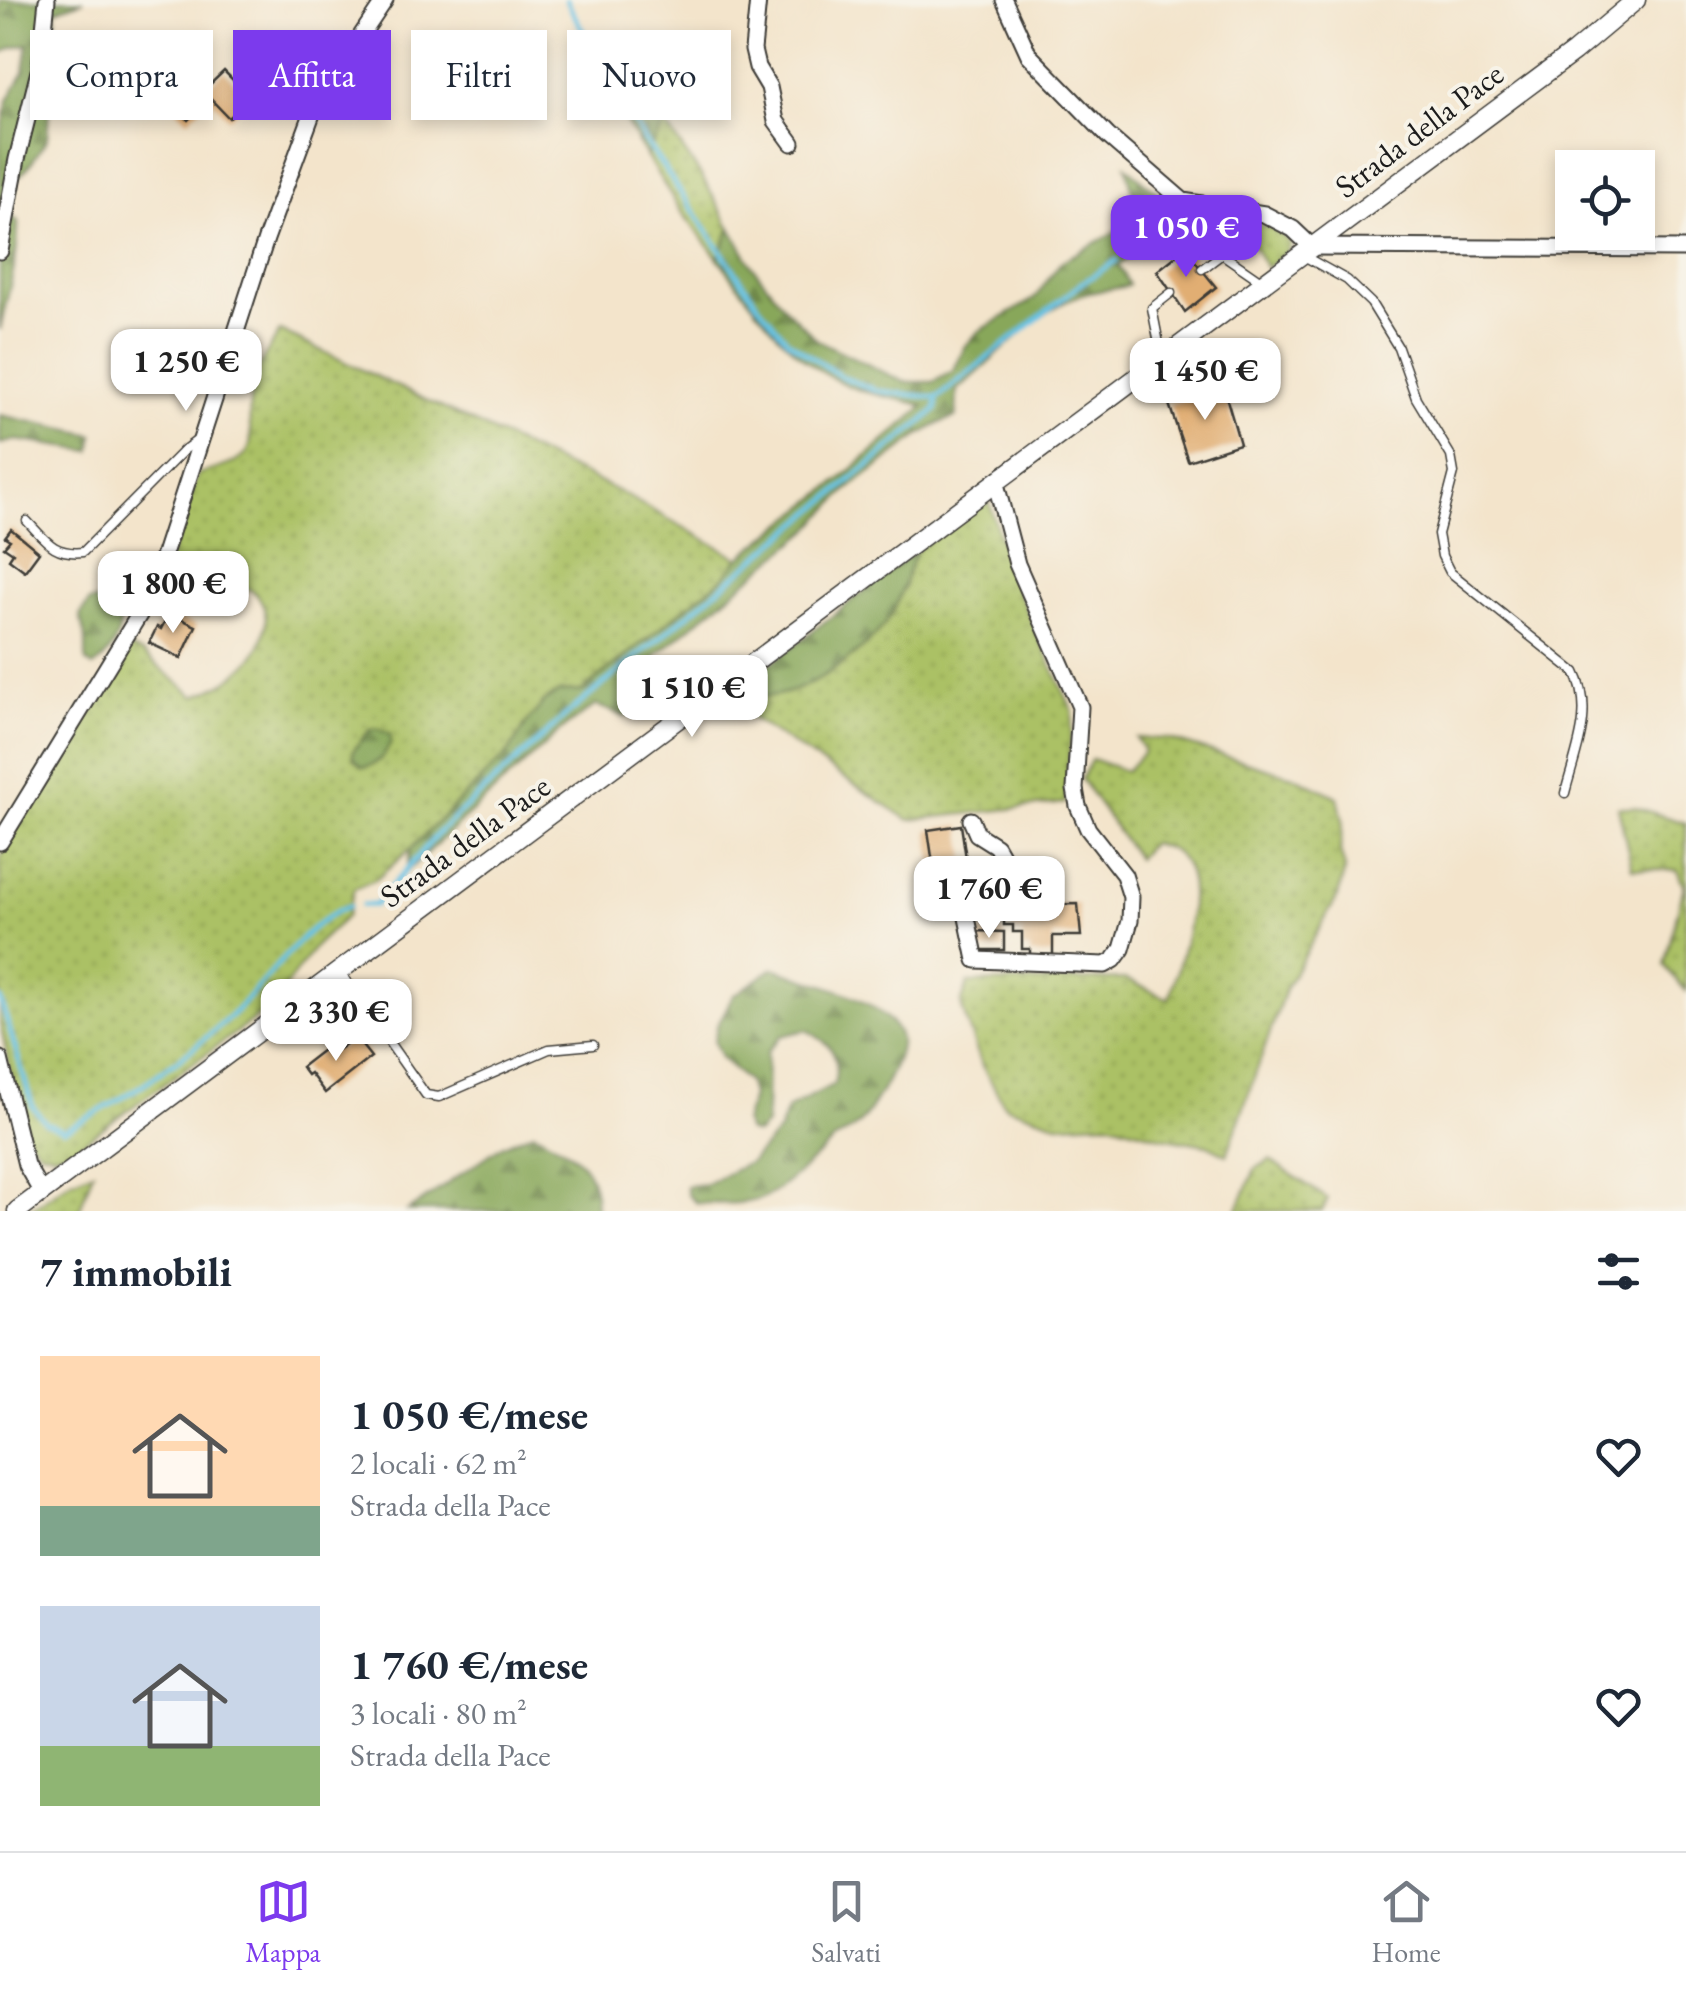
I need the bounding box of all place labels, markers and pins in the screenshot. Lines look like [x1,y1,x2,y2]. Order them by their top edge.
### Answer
pin: 1 050 € [1094,195,1278,280]
pin: 1 250 € [94,329,278,414]
pin: 1 450 € [1113,338,1297,423]
pin: 1 800 € [81,551,265,636]
pin: 1 510 € [600,655,784,740]
pin: 1 760 € [897,856,1081,941]
pin: 2 330 € [244,979,428,1064]

